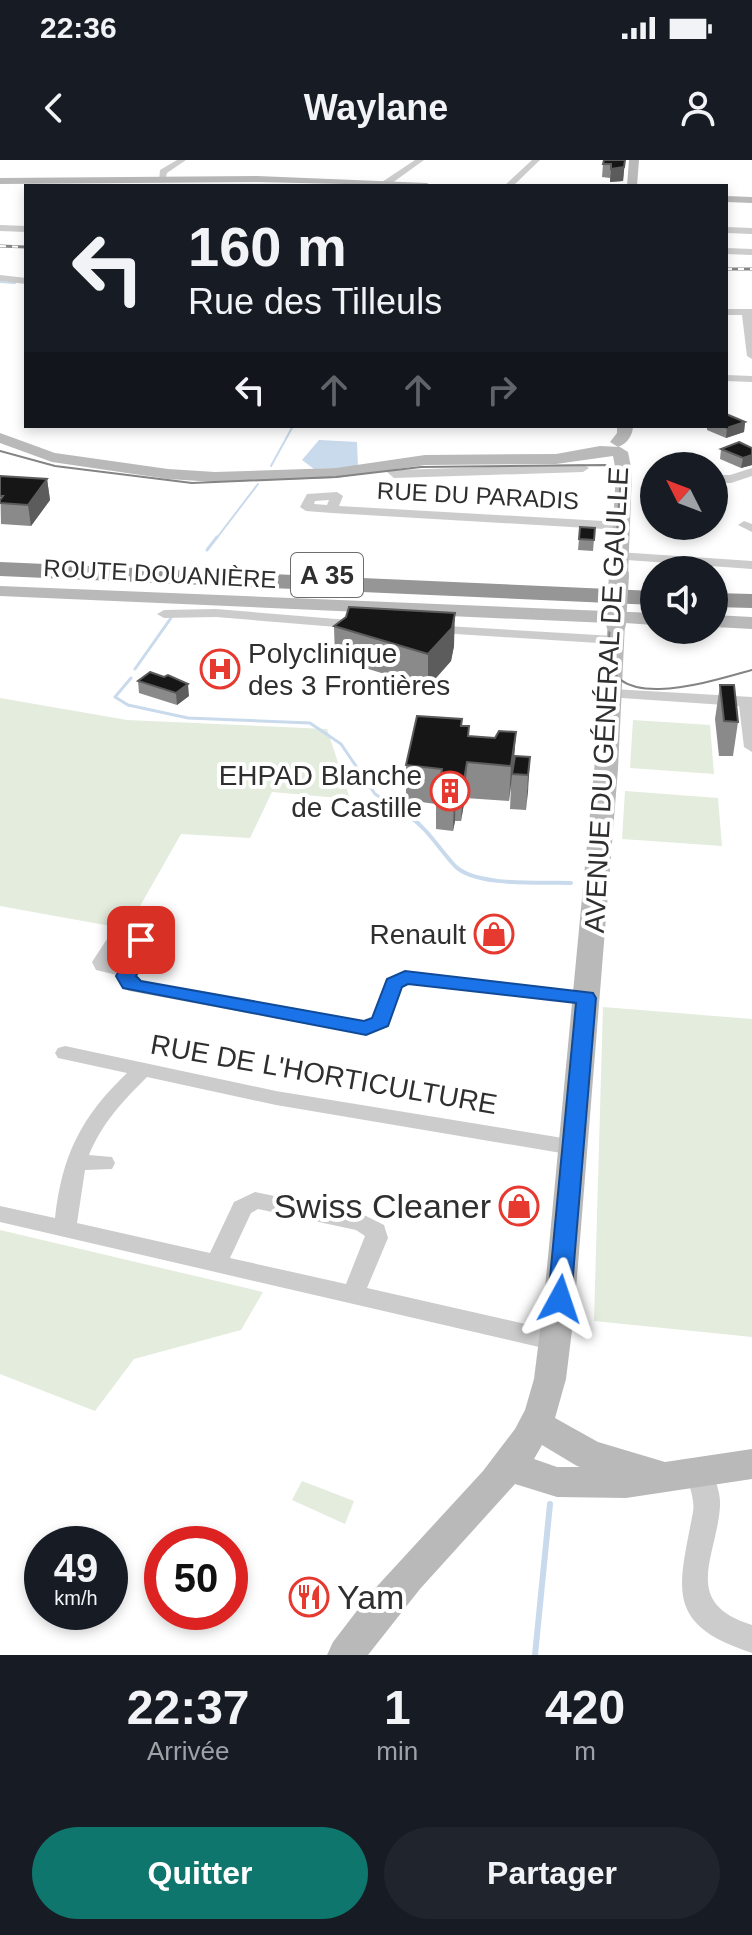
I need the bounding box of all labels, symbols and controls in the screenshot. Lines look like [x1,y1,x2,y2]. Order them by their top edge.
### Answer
text: 22:36 [40,11,117,44]
icon: back [32,86,76,130]
icon: person [676,86,720,130]
text: Waylane [304,87,448,128]
text: 160 m [188,215,347,278]
icon: left [56,216,160,320]
text: Rue des Tilleuls [188,281,442,322]
icon: left [228,368,272,412]
icon: ahead [312,368,356,412]
icon: ahead [396,368,440,412]
icon: right [480,368,524,412]
north arrow [640,452,728,540]
map controls [640,452,728,644]
street label: AVENUE DU GÉNÉRAL DE GAULLE [579,466,634,934]
street label: RUE DU PARADIS [376,477,580,514]
road number: A 35 [291,553,363,597]
street label: ROUTE DOUANIÈRE [43,554,277,593]
button: sound [640,556,728,644]
place label: Polyclinique des 3 Frontières [248,638,450,701]
hospital icon: Polyclinique des 3 Frontières [199,648,241,690]
place label: EHPAD Blanche de Castille [219,760,422,823]
building icon: EHPAD Blanche de Castille [429,770,471,812]
pin [107,906,175,974]
shop icon: Renault [473,913,515,955]
icon: arrive [119,918,163,962]
place label: Renault [369,919,466,950]
street label: RUE DE L'HORTICULTURE [148,1029,500,1120]
shop icon: Swiss Cleaner [498,1185,540,1227]
place label: Swiss Cleaner [274,1187,491,1225]
position arrow [518,1257,602,1341]
speed limit sign: 50 [144,1526,248,1630]
text: 49 [54,1546,98,1590]
restaurant icon: Yam [288,1576,330,1618]
place label: Yam [337,1578,404,1616]
text: km/h [54,1587,98,1609]
text: 22:37 [127,1681,250,1734]
text: 1 [384,1681,411,1734]
text: 420 [545,1681,625,1734]
text: Arrivée [147,1736,229,1766]
text: min [376,1736,418,1766]
text: m [574,1736,596,1766]
button: Quitter [32,1827,368,1919]
button: Partager [384,1827,720,1919]

